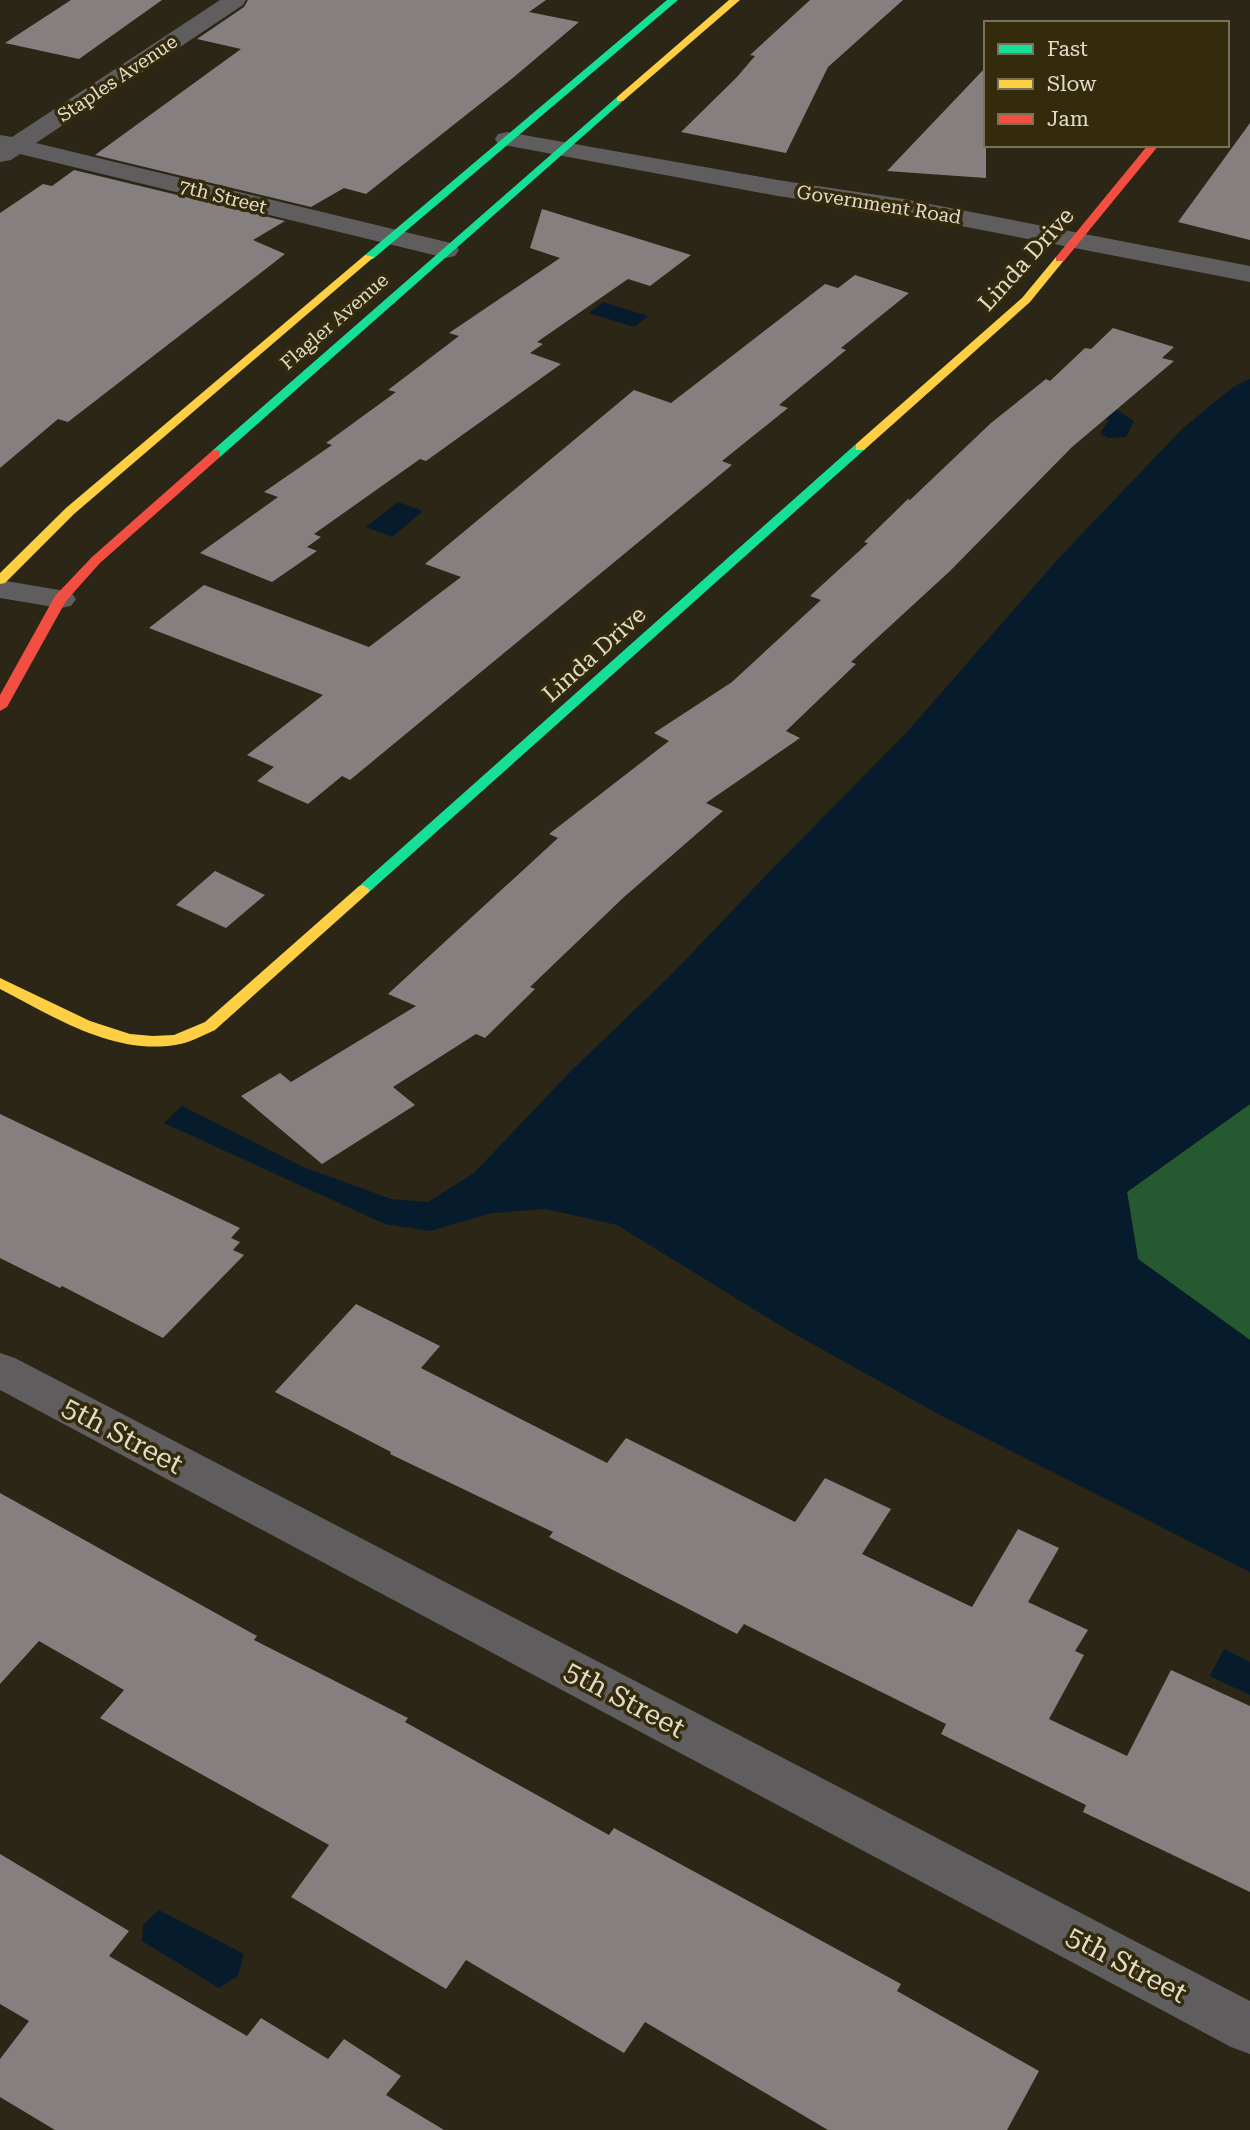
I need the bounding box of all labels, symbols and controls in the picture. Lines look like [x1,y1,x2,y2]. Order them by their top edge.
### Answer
legend [984,21,1229,147]
street label: Staples Avenue [53,30,182,127]
text: Fast [1047,37,1088,61]
text: Slow [1047,72,1097,96]
text: Jam [1047,107,1089,131]
street label: 7th Street [177,175,269,218]
street label: Government Road [795,180,963,229]
street label: Linda Drive [973,202,1080,316]
street label: Flagler Avenue [276,268,393,374]
street label: Linda Drive [537,601,651,708]
street label: 5th Street [57,1390,189,1481]
street label: 5th Street [559,1654,691,1745]
street label: 5th Street [1061,1919,1193,2010]

